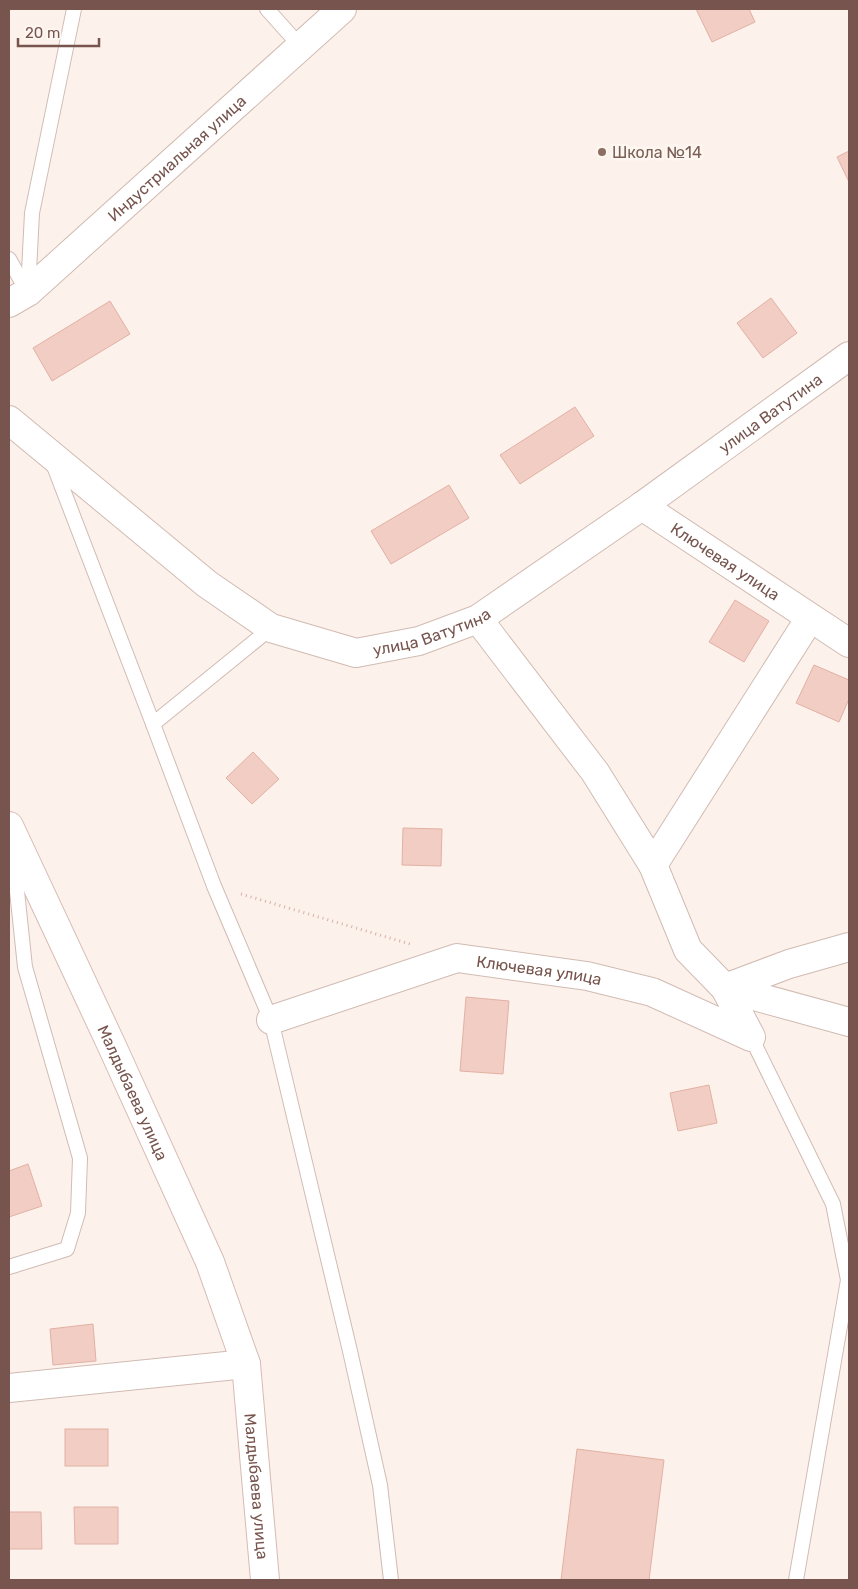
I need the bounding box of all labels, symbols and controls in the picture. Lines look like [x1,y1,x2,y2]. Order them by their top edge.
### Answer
scale bar [18,15,99,47]
text: 20 m [25,24,60,42]
street label: Индустриальная улица [104,91,250,226]
place label: Школа №14 [612,143,702,162]
marker: Школа №14 [596,146,608,158]
street label: улица Ватутина [715,370,826,457]
street label: Ключевая улица [667,519,783,604]
street label: улица Ватутина [371,604,494,660]
street label: Ключевая улица [475,952,604,989]
street label: Малдыбаева улица [93,1022,172,1163]
street label: Малдыбаева улица [240,1412,272,1560]

